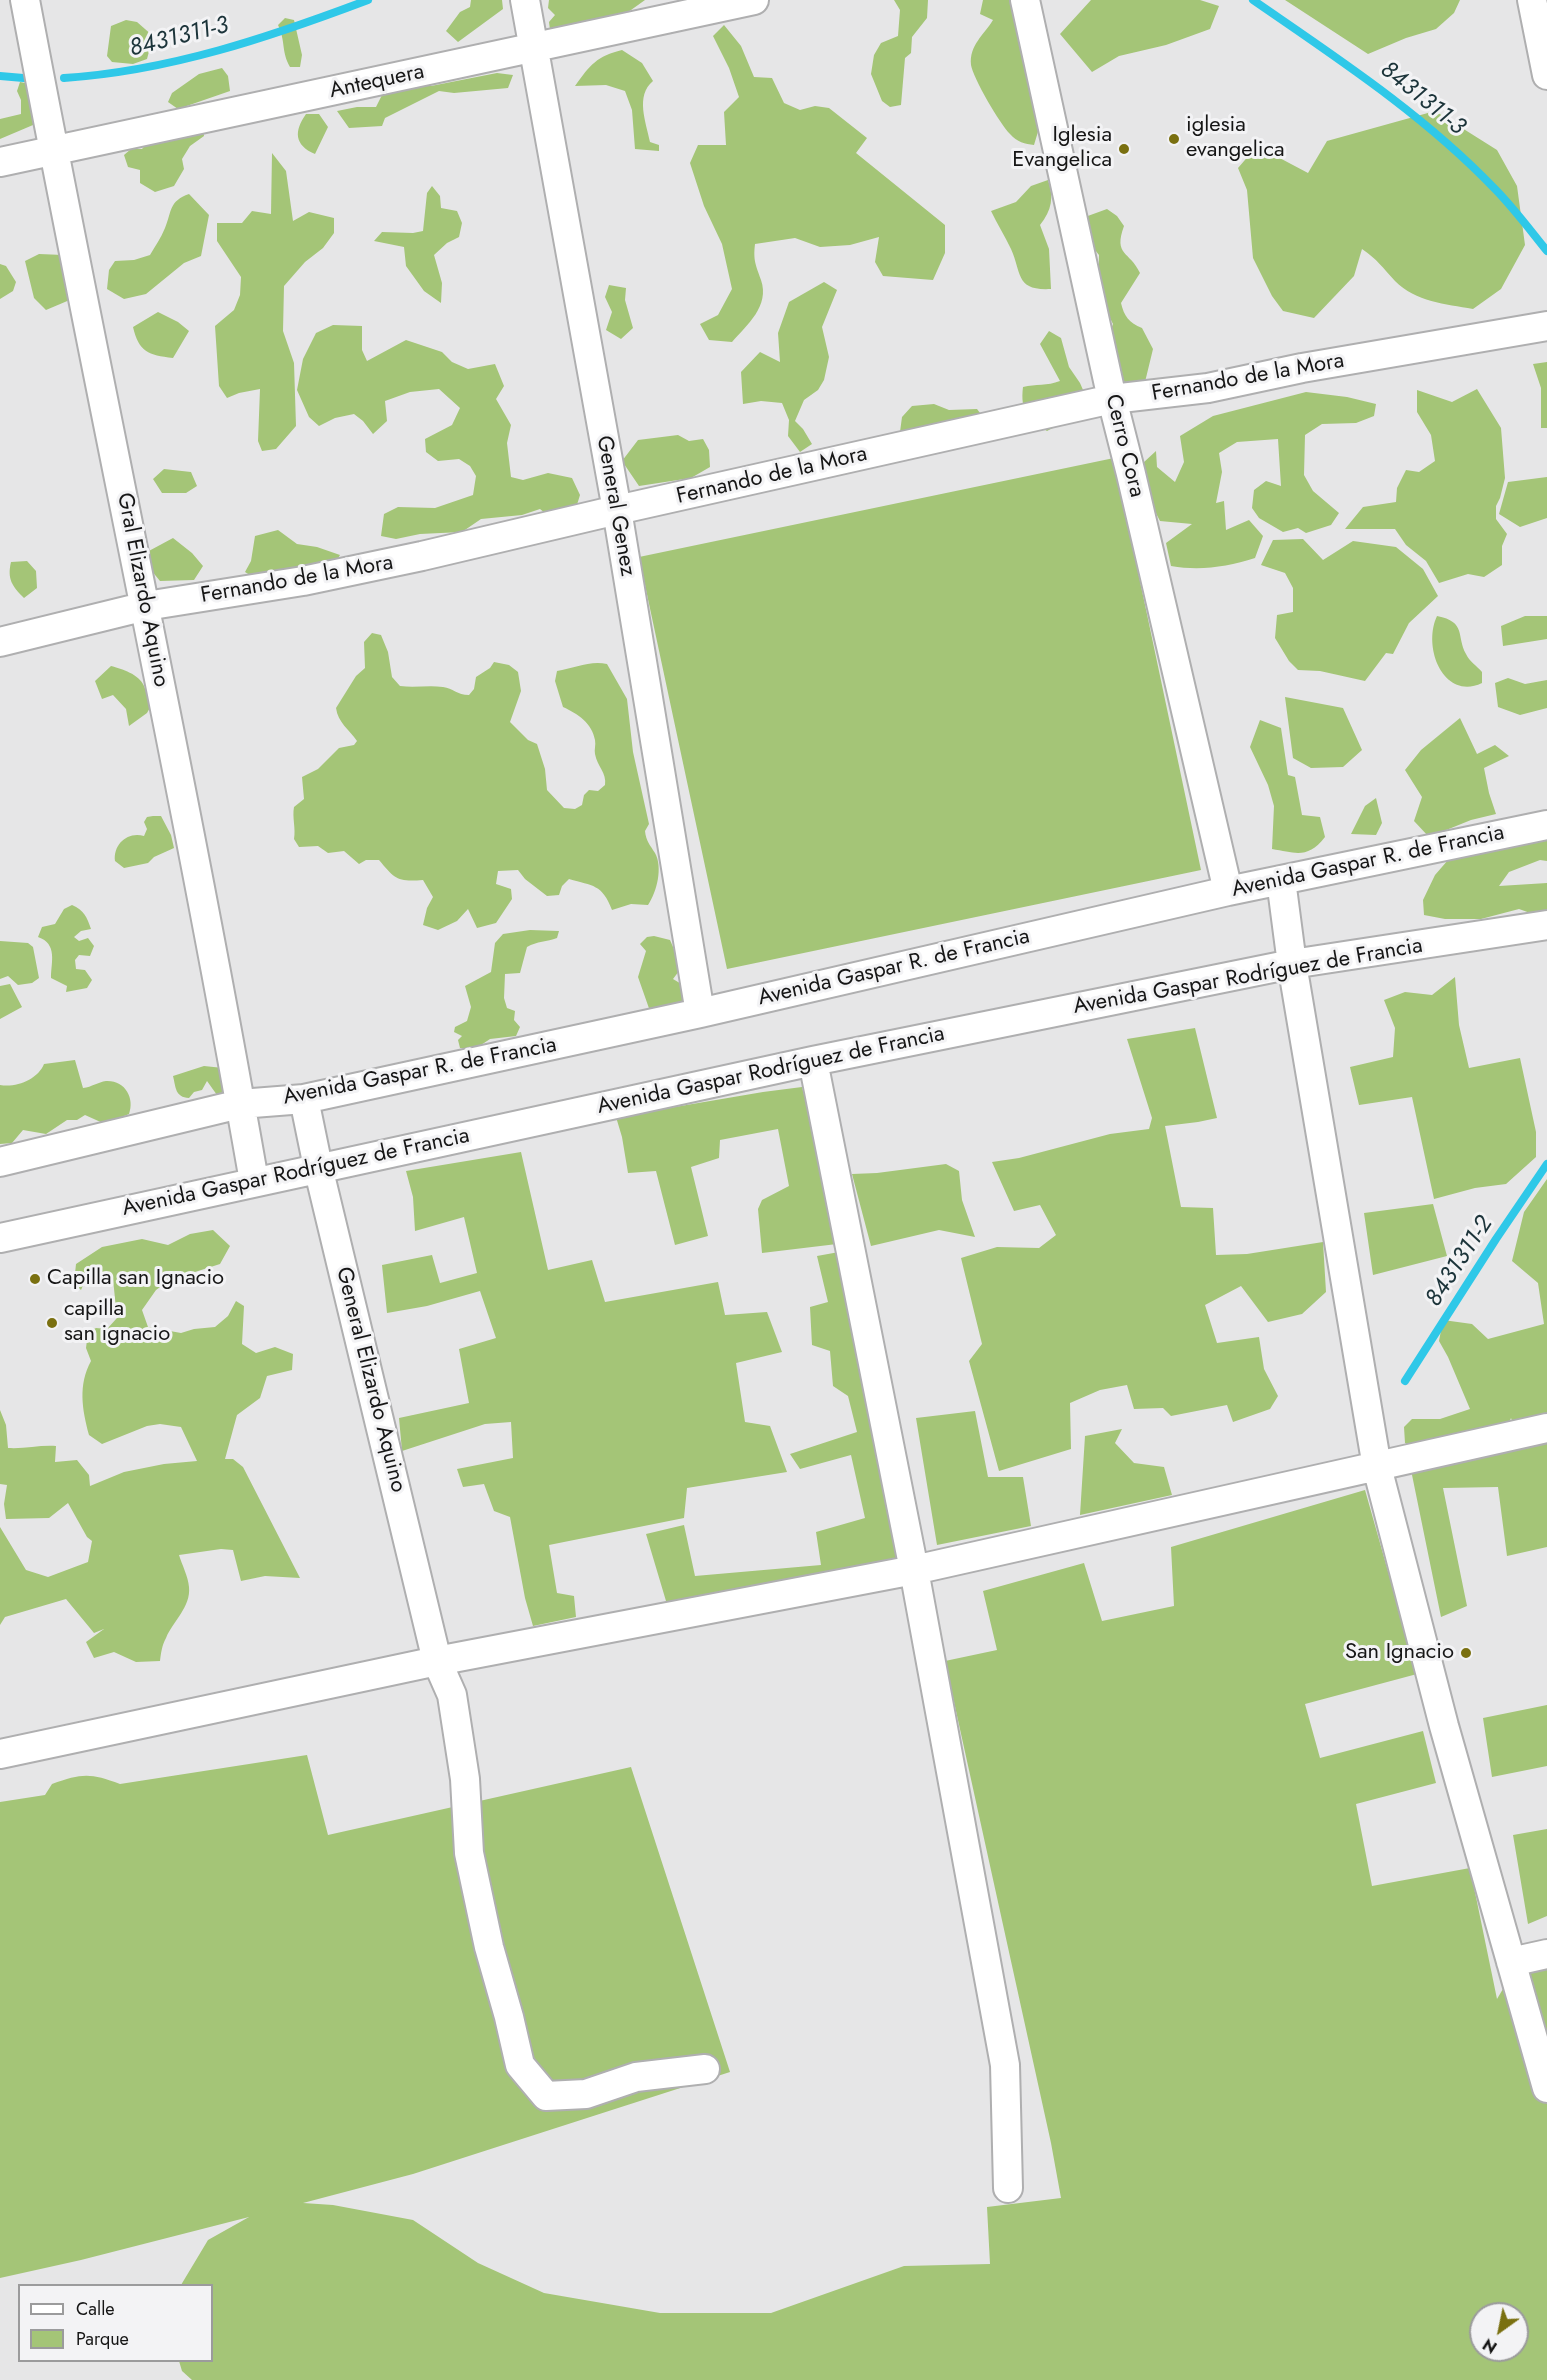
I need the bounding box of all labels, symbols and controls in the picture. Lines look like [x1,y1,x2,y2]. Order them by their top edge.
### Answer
water label: 8431311-3 [127,12,231,64]
water label: 8431311-3 [1374,56,1470,142]
street label: Antequera [327,59,427,105]
place label: iglesia evangelica [1186,113,1285,164]
place label: Iglesia Evangelica [1012,123,1112,174]
marker: iglesia evangelica [1167,132,1181,146]
marker: Iglesia Evangelica [1117,142,1131,156]
street label: Fernando de la Mora [1150,348,1346,408]
street label: Cerro Cora [1098,392,1150,500]
street label: General Genez [590,434,640,578]
street label: Fernando de la Mora [674,441,870,511]
street label: Gral Elizardo Aquino [110,491,174,689]
street label: Fernando de la Mora [199,550,395,610]
street label: Avenida Gaspar R. de Francia [1229,820,1507,904]
street label: Avenida Gaspar R. de Francia [756,924,1032,1012]
street label: Avenida Gaspar Rodríguez de Francia [1071,933,1425,1021]
street label: Avenida Gaspar Rodríguez de Francia [595,1021,947,1121]
street label: Avenida Gaspar R. de Francia [281,1033,559,1111]
street label: Avenida Gaspar Rodríguez de Francia [120,1123,472,1223]
water label: 8431311-2 [1420,1212,1500,1312]
street label: General Elizardo Aquino [329,1265,411,1495]
place label: Capilla san Ignacio [47,1266,224,1292]
marker: Capilla san Ignacio [28,1272,42,1286]
place label: capilla san ignacio [64,1297,170,1348]
marker: capilla san ignacio [45,1316,59,1330]
place label: San Ignacio [1345,1640,1454,1666]
marker: San Ignacio [1459,1646,1473,1660]
legend [18,2284,213,2362]
text: Calle [76,2296,115,2322]
north arrow [1469,2302,1529,2362]
text: Parque [76,2326,129,2352]
text: N [1478,2333,1502,2359]

